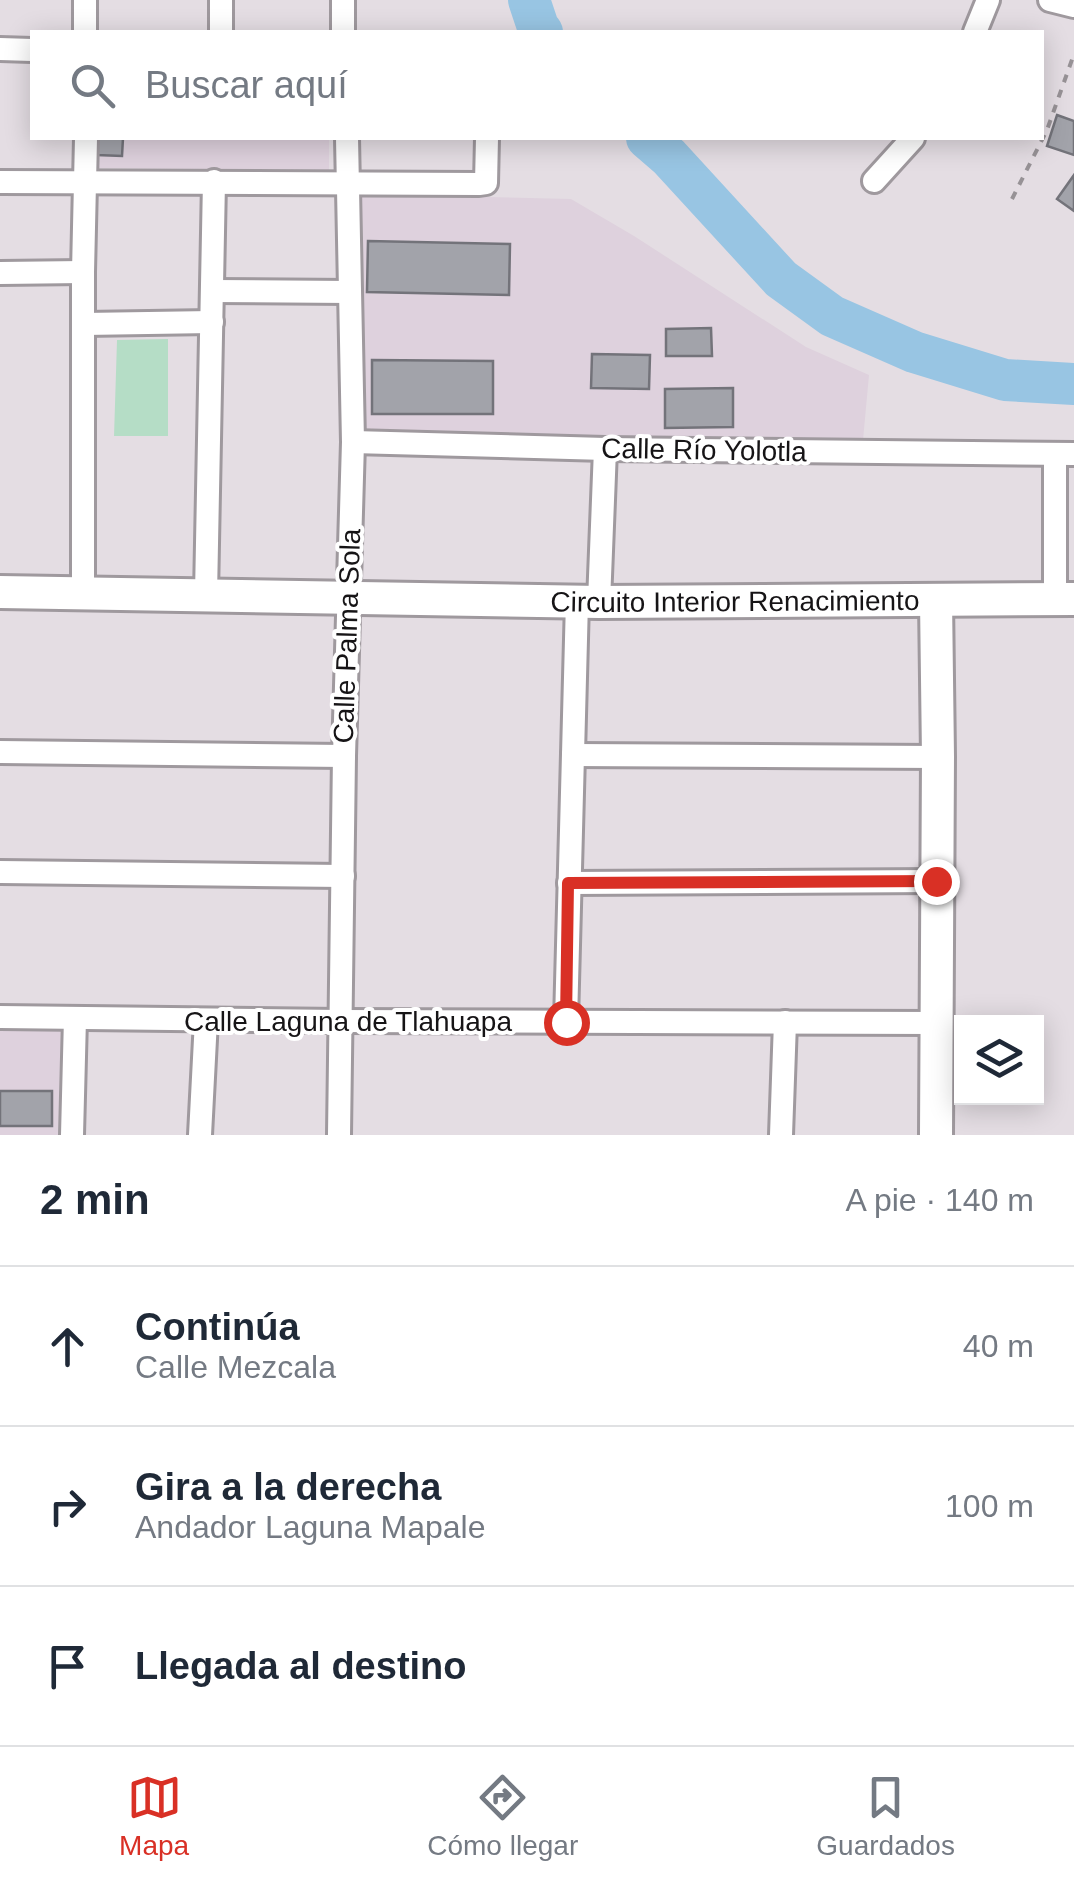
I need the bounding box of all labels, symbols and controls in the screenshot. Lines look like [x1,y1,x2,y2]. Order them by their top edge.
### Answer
search box [30,30,1044,140]
icon: search [65,58,120,113]
text: Buscar aquí [145,64,348,106]
street label: Calle Río Yolotla [601,433,807,467]
street label: Calle Palma Sola [328,528,366,744]
street label: Circuito Interior Renacimiento [550,584,920,618]
route end [914,859,960,905]
route start [544,1000,590,1046]
street label: Calle Laguna de Tlahuapa [184,1006,512,1037]
map controls [954,1015,1044,1105]
button: layers [954,1015,1044,1105]
text: 2 min [40,1176,150,1223]
text: A pie · 140 m [845,1182,1034,1218]
text: Continúa [135,1306,300,1348]
icon: ahead [40,1319,95,1374]
text: 40 m [963,1328,1034,1364]
text: Calle Mezcala [135,1349,336,1385]
text: Gira a la derecha [135,1466,441,1508]
icon: right [40,1479,95,1534]
text: 100 m [945,1488,1034,1524]
text: Andador Laguna Mapale [135,1509,486,1545]
icon: arrive [40,1639,95,1694]
text: Llegada al destino [135,1645,467,1687]
tab: Mapa [119,1770,189,1862]
tab: Cómo llegar [427,1770,578,1862]
tab: Guardados [816,1770,955,1862]

